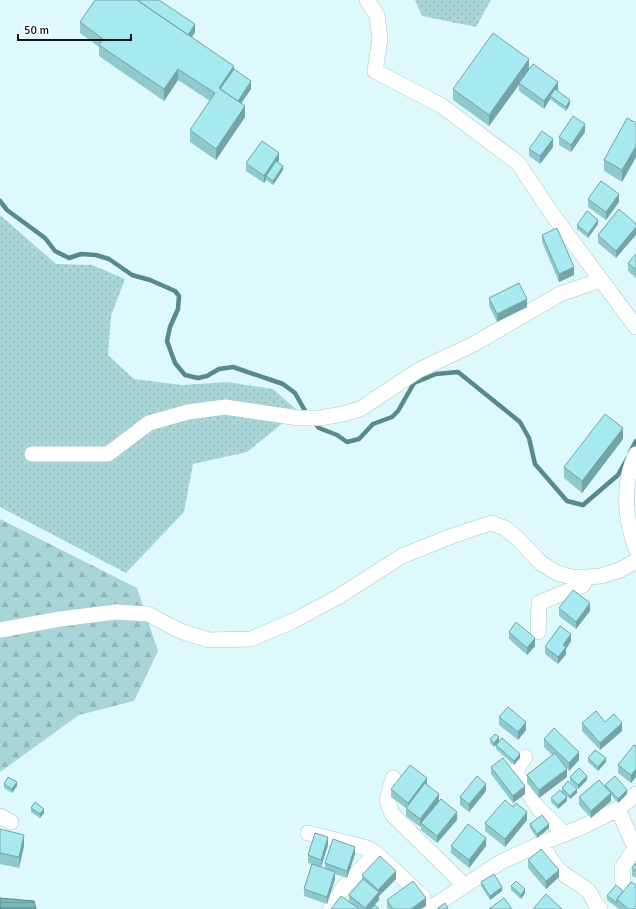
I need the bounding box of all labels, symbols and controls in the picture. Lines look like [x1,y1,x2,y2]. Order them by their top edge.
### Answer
scale bar [18,16,131,42]
text: 50 m [24,23,49,38]

